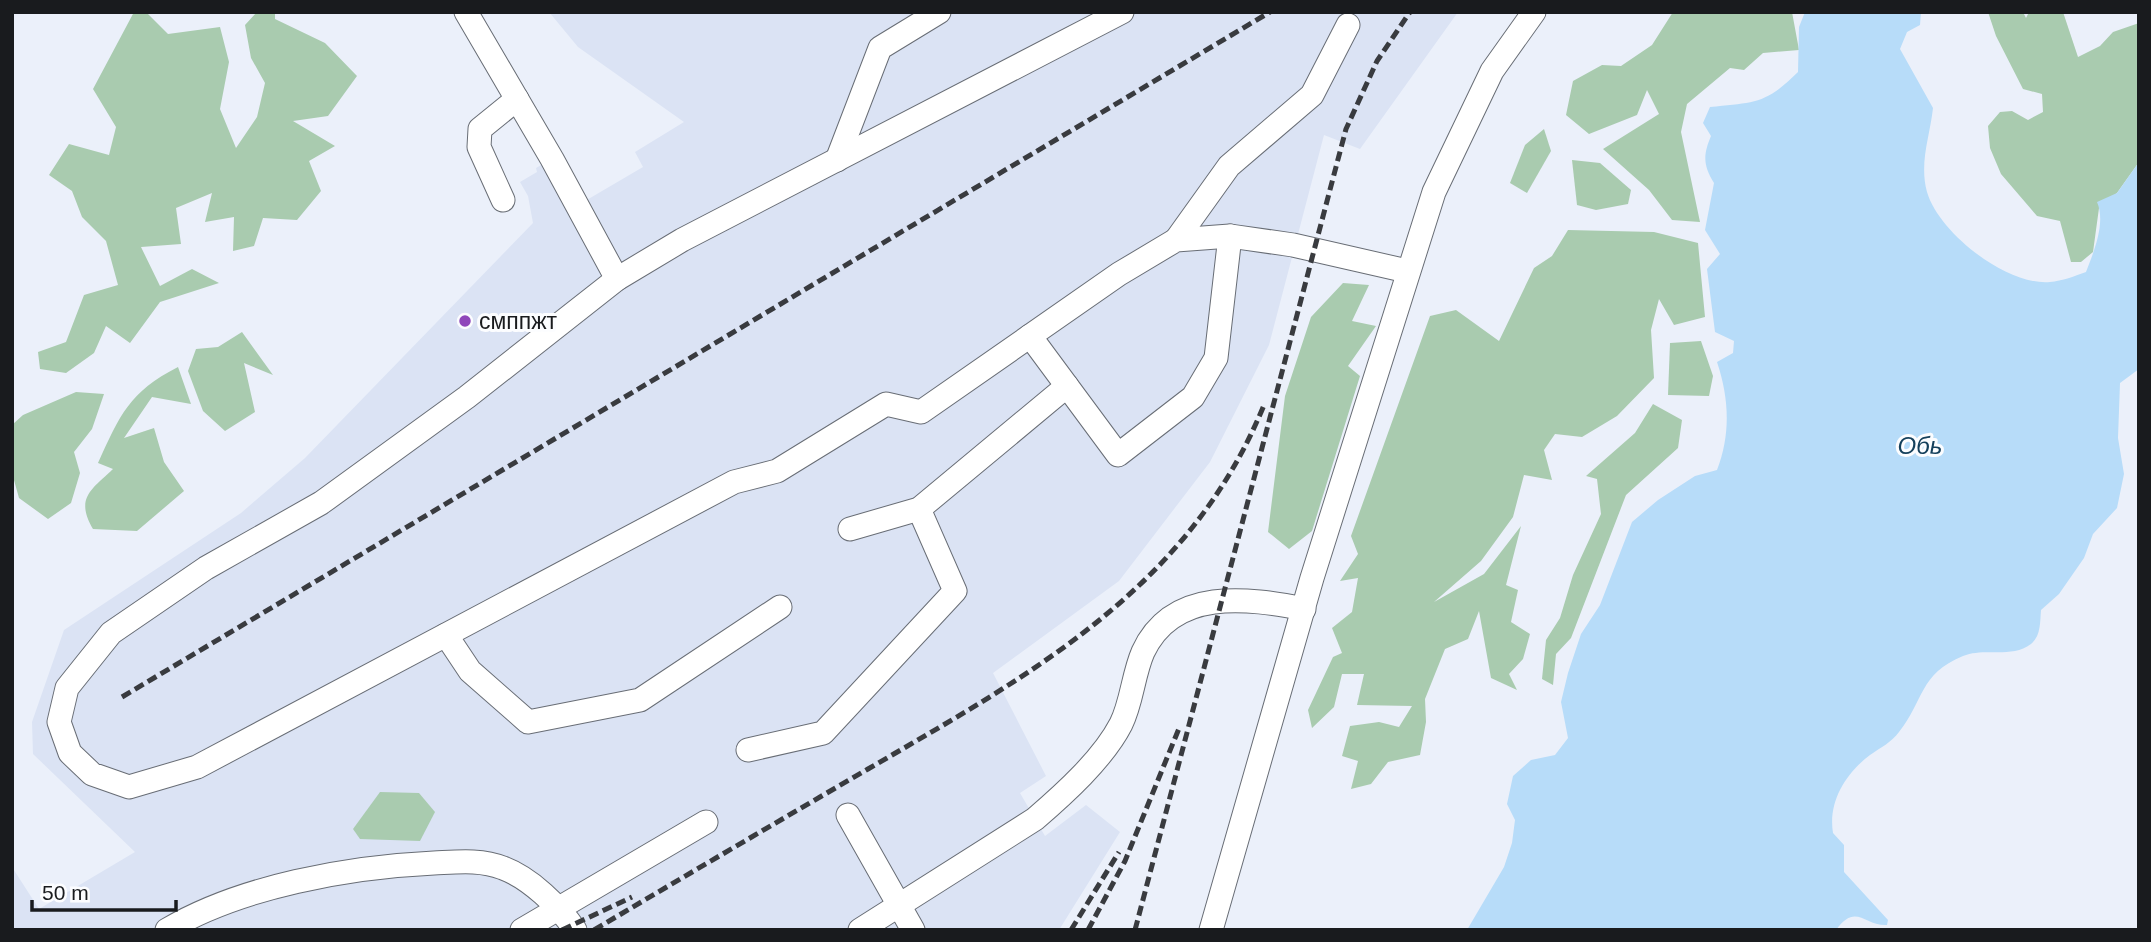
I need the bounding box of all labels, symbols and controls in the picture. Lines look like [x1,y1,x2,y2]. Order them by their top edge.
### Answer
place label: смппжт [479,308,558,334]
marker: смппжт [457,313,473,329]
water label: Обь [1898,432,1942,459]
scale bar [32,869,175,913]
text: 50 m [42,881,89,904]

